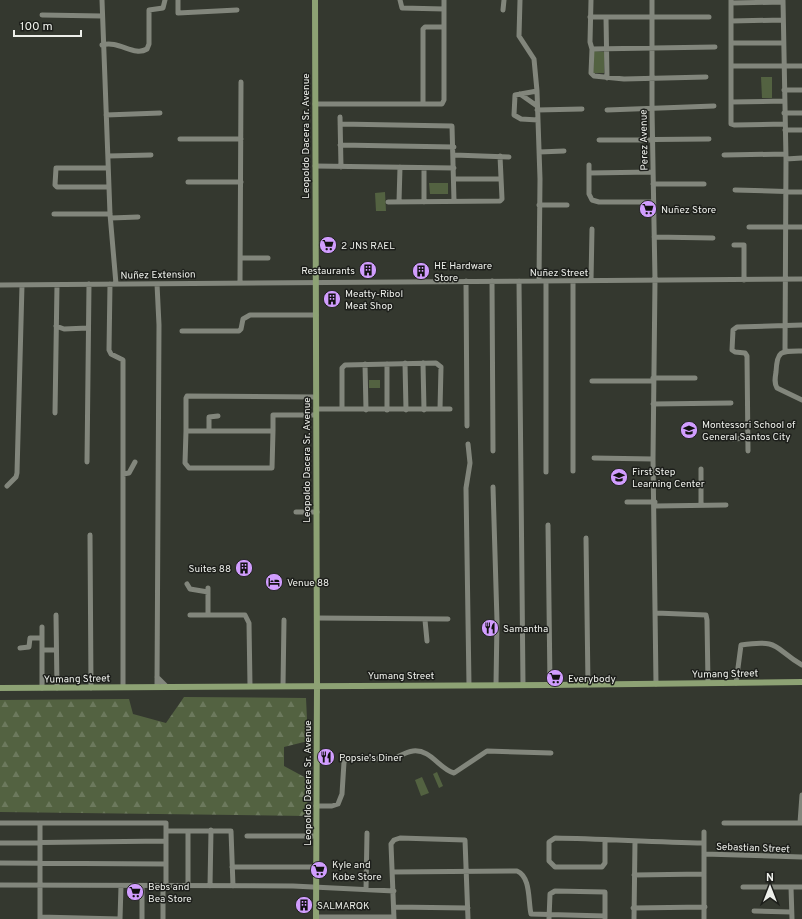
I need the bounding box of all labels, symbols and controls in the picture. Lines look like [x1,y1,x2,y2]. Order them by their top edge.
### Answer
scale bar [14,12,81,38]
text: 100 m [20,19,53,35]
street label: Leopoldo Dacera Sr. Avenue [300,73,313,199]
street label: Perez Avenue [637,109,652,171]
supermarket icon: Nuñez Store [638,199,658,219]
place label: Nuñez Store [661,204,716,217]
supermarket icon: 2 JNS RAEL [318,235,338,255]
place label: 2 JNS RAEL [341,240,395,253]
building icon: Restaurants [358,260,378,280]
place label: HE Hardware Store [434,260,492,285]
building icon: HE Hardware Store [411,261,431,281]
place label: Restaurants [301,265,355,278]
street label: Nuñez Street [530,267,589,280]
street label: Nuñez Extension [120,268,196,283]
place label: Meatty-Ribol Meat Shop [345,288,403,313]
building icon: Meatty-Ribol Meat Shop [322,289,342,309]
street label: Leopoldo Dacera Sr. Avenue [301,397,314,523]
place label: Montessori School of General Santos City [702,419,796,444]
school or university icon: Montessori School of General Santos City [679,420,699,440]
place label: First Step Learning Center [632,466,705,491]
school or university icon: First Step Learning Center [609,467,629,487]
building icon: Suites 88 [234,558,254,578]
place label: Suites 88 [189,563,231,576]
hotel icon: Venue 88 [264,572,284,592]
place label: Venue 88 [287,577,329,590]
restaurant icon: Samantha [480,618,500,638]
place label: Samantha [503,623,548,636]
street label: Yumang Street [692,667,759,682]
supermarket icon: Everybody [545,668,565,688]
street label: Yumang Street [368,670,435,683]
street label: Yumang Street [44,672,111,687]
place label: Everybody [568,673,616,686]
street label: Leopoldo Dacera Sr. Avenue [302,720,315,846]
restaurant icon: Popsie's Diner [316,747,336,767]
place label: Popsie's Diner [339,752,403,765]
street label: Sebastian Street [716,841,790,856]
place label: Kyle and Kobe Store [332,859,382,884]
supermarket icon: Kyle and Kobe Store [309,860,329,880]
north arrow [750,867,790,907]
text: N [766,871,774,885]
place label: Bebs and Bea Store [148,881,192,906]
supermarket icon: Bebs and Bea Store [125,882,145,902]
building icon: SALMARQK [294,895,314,915]
place label: SALMARQK [317,900,370,913]

